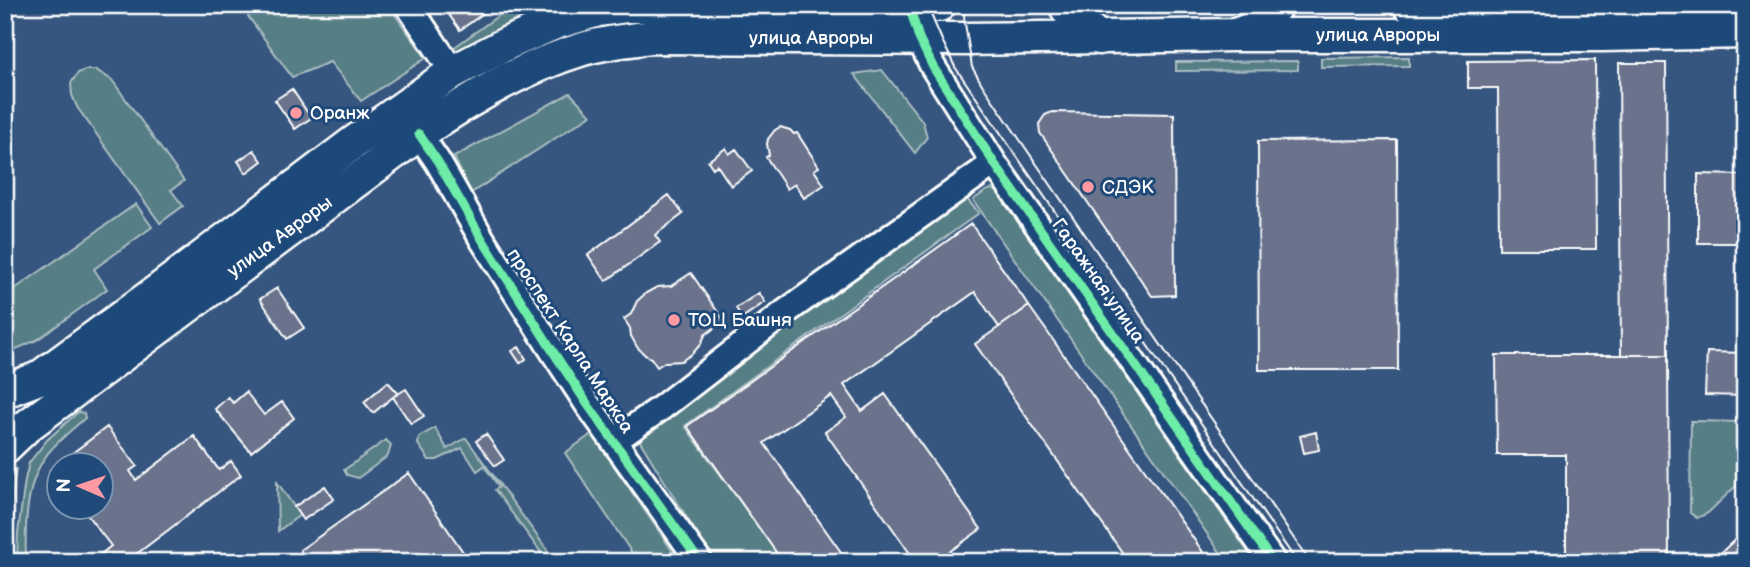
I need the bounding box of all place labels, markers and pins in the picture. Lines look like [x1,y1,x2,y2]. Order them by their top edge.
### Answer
place label: Оранж [310,102,370,125]
marker: Оранж [288,105,304,121]
place label: СДЭК [1102,176,1154,199]
marker: СДЭК [1080,179,1096,195]
place label: ТОЦ Башня [688,309,792,332]
marker: ТОЦ Башня [666,312,682,328]

